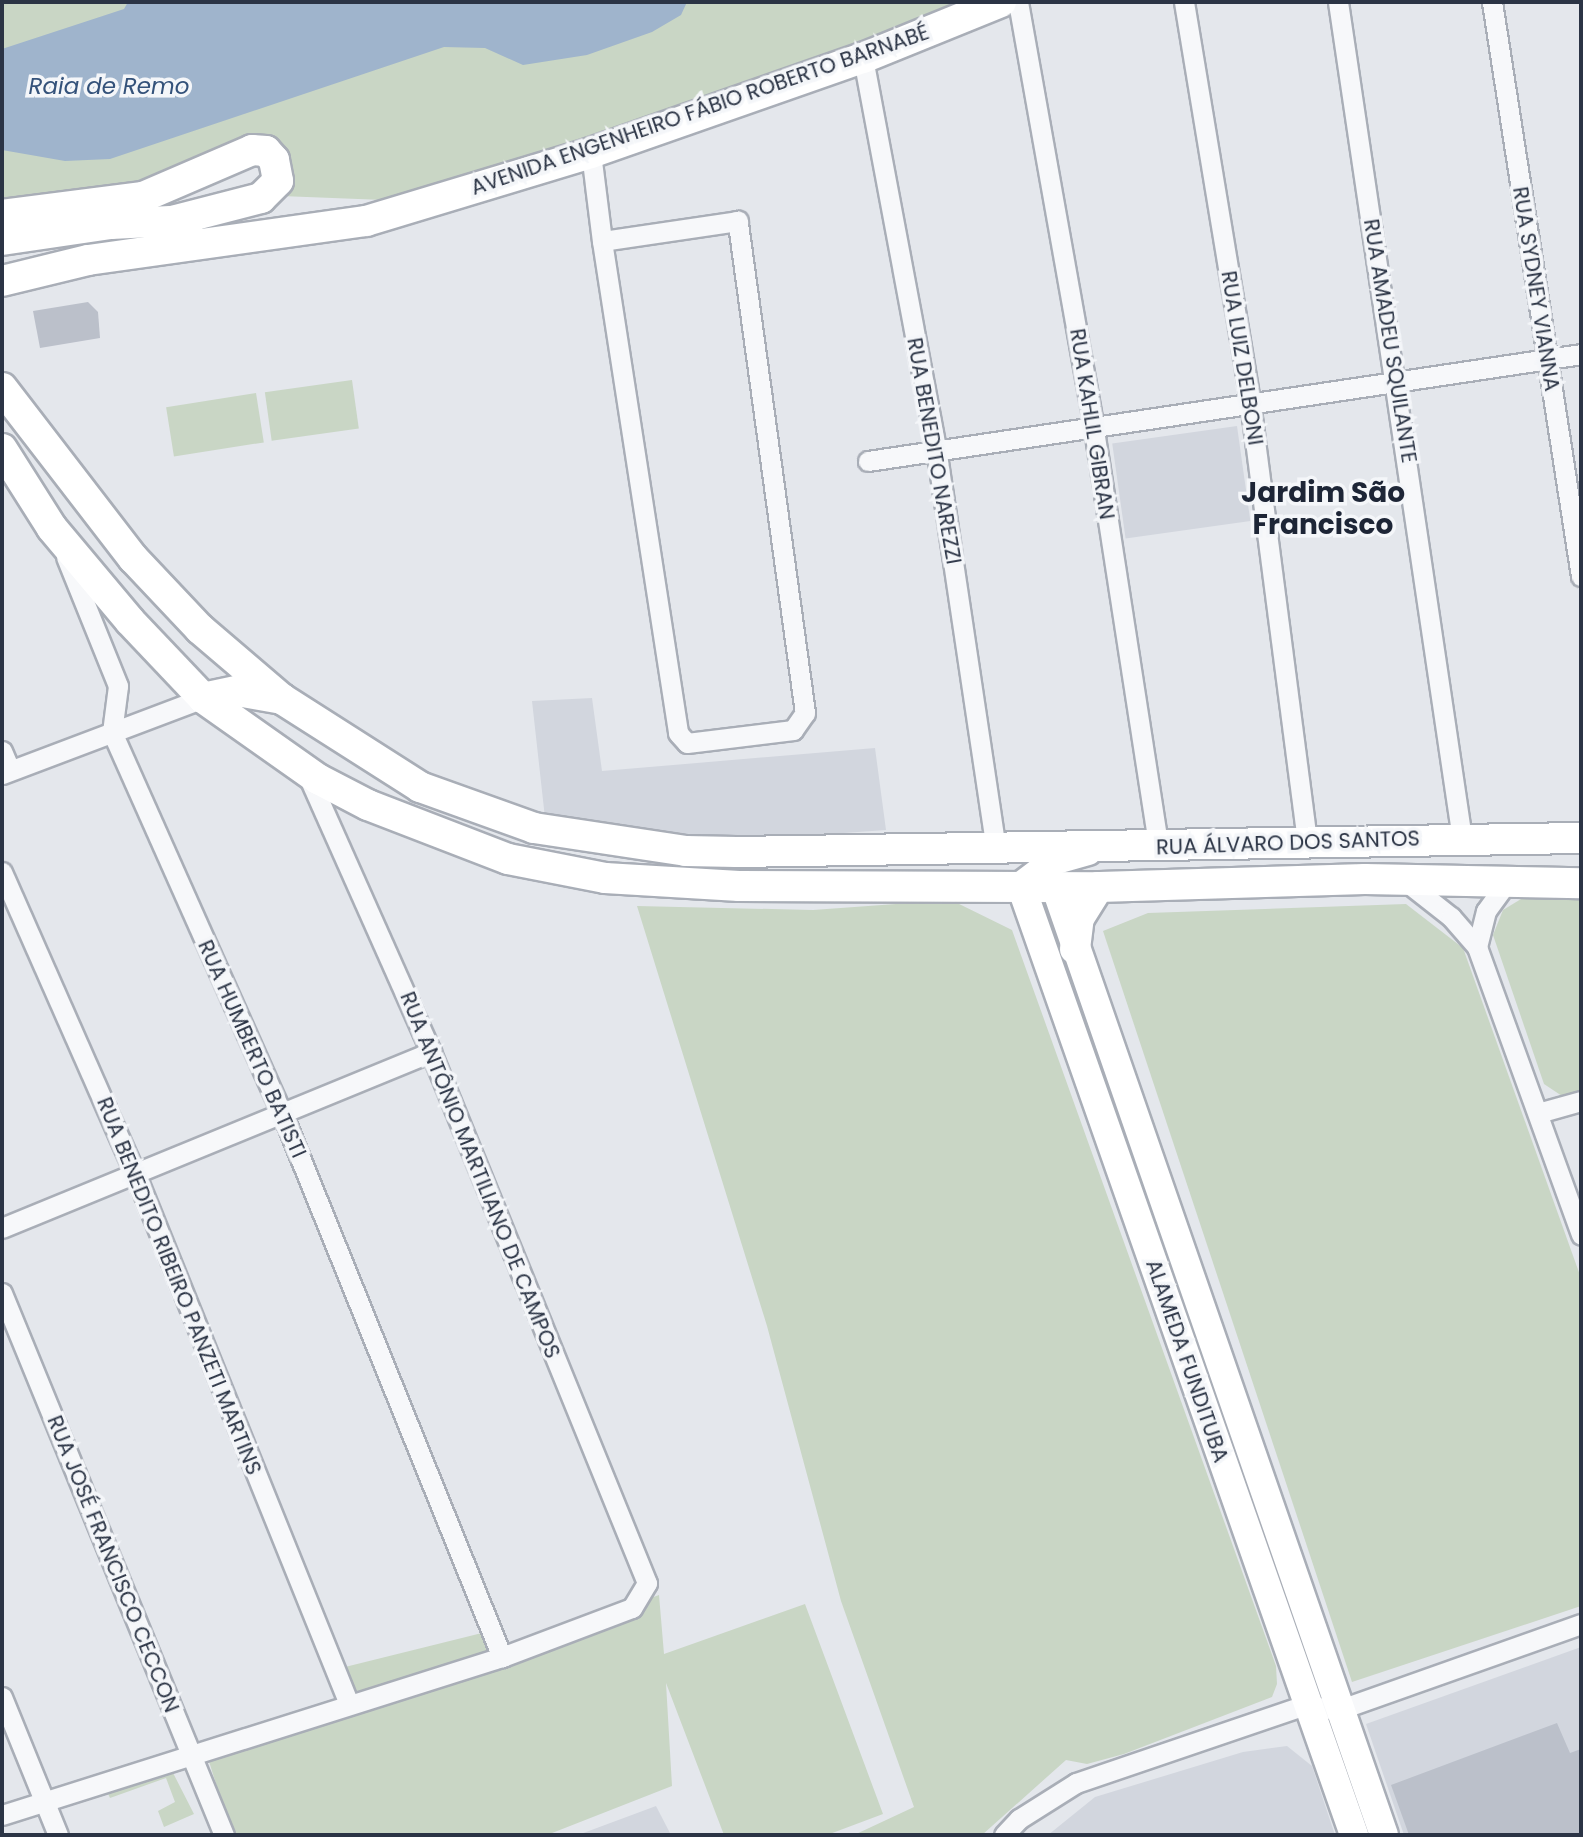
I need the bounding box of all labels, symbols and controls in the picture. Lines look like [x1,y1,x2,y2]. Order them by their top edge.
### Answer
street label: AVENIDA ENGENHEIRO FÁBIO ROBERTO BARNABÉ [468,19,932,201]
water label: Raia de Remo [29,72,189,100]
street label: RUA SYDNEY VIANNA [1507,185,1565,393]
street label: RUA AMADEU SQUILANTE [1358,217,1422,465]
street label: RUA LUIZ DELBONI [1216,269,1268,447]
street label: RUA KAHLIL GIBRAN [1064,327,1120,521]
street label: RUA BENEDITO NAREZZI [902,336,966,566]
district label: Jardim São Francisco [1241,476,1405,542]
street label: RUA ÁLVARO DOS SANTOS [1156,826,1420,860]
street label: RUA HUMBERTO BATISTI [193,936,311,1162]
street label: RUA ANTÔNIO MARTILIANO DE CAMPOS [395,988,565,1362]
street label: RUA BENEDITO RIBEIRO PANZETI MARTINS [91,1094,267,1478]
street label: ALAMEDA FUNDITUBA [1140,1256,1234,1466]
street label: RUA JOSÉ FRANCISCO CECCON [42,1412,184,1716]

